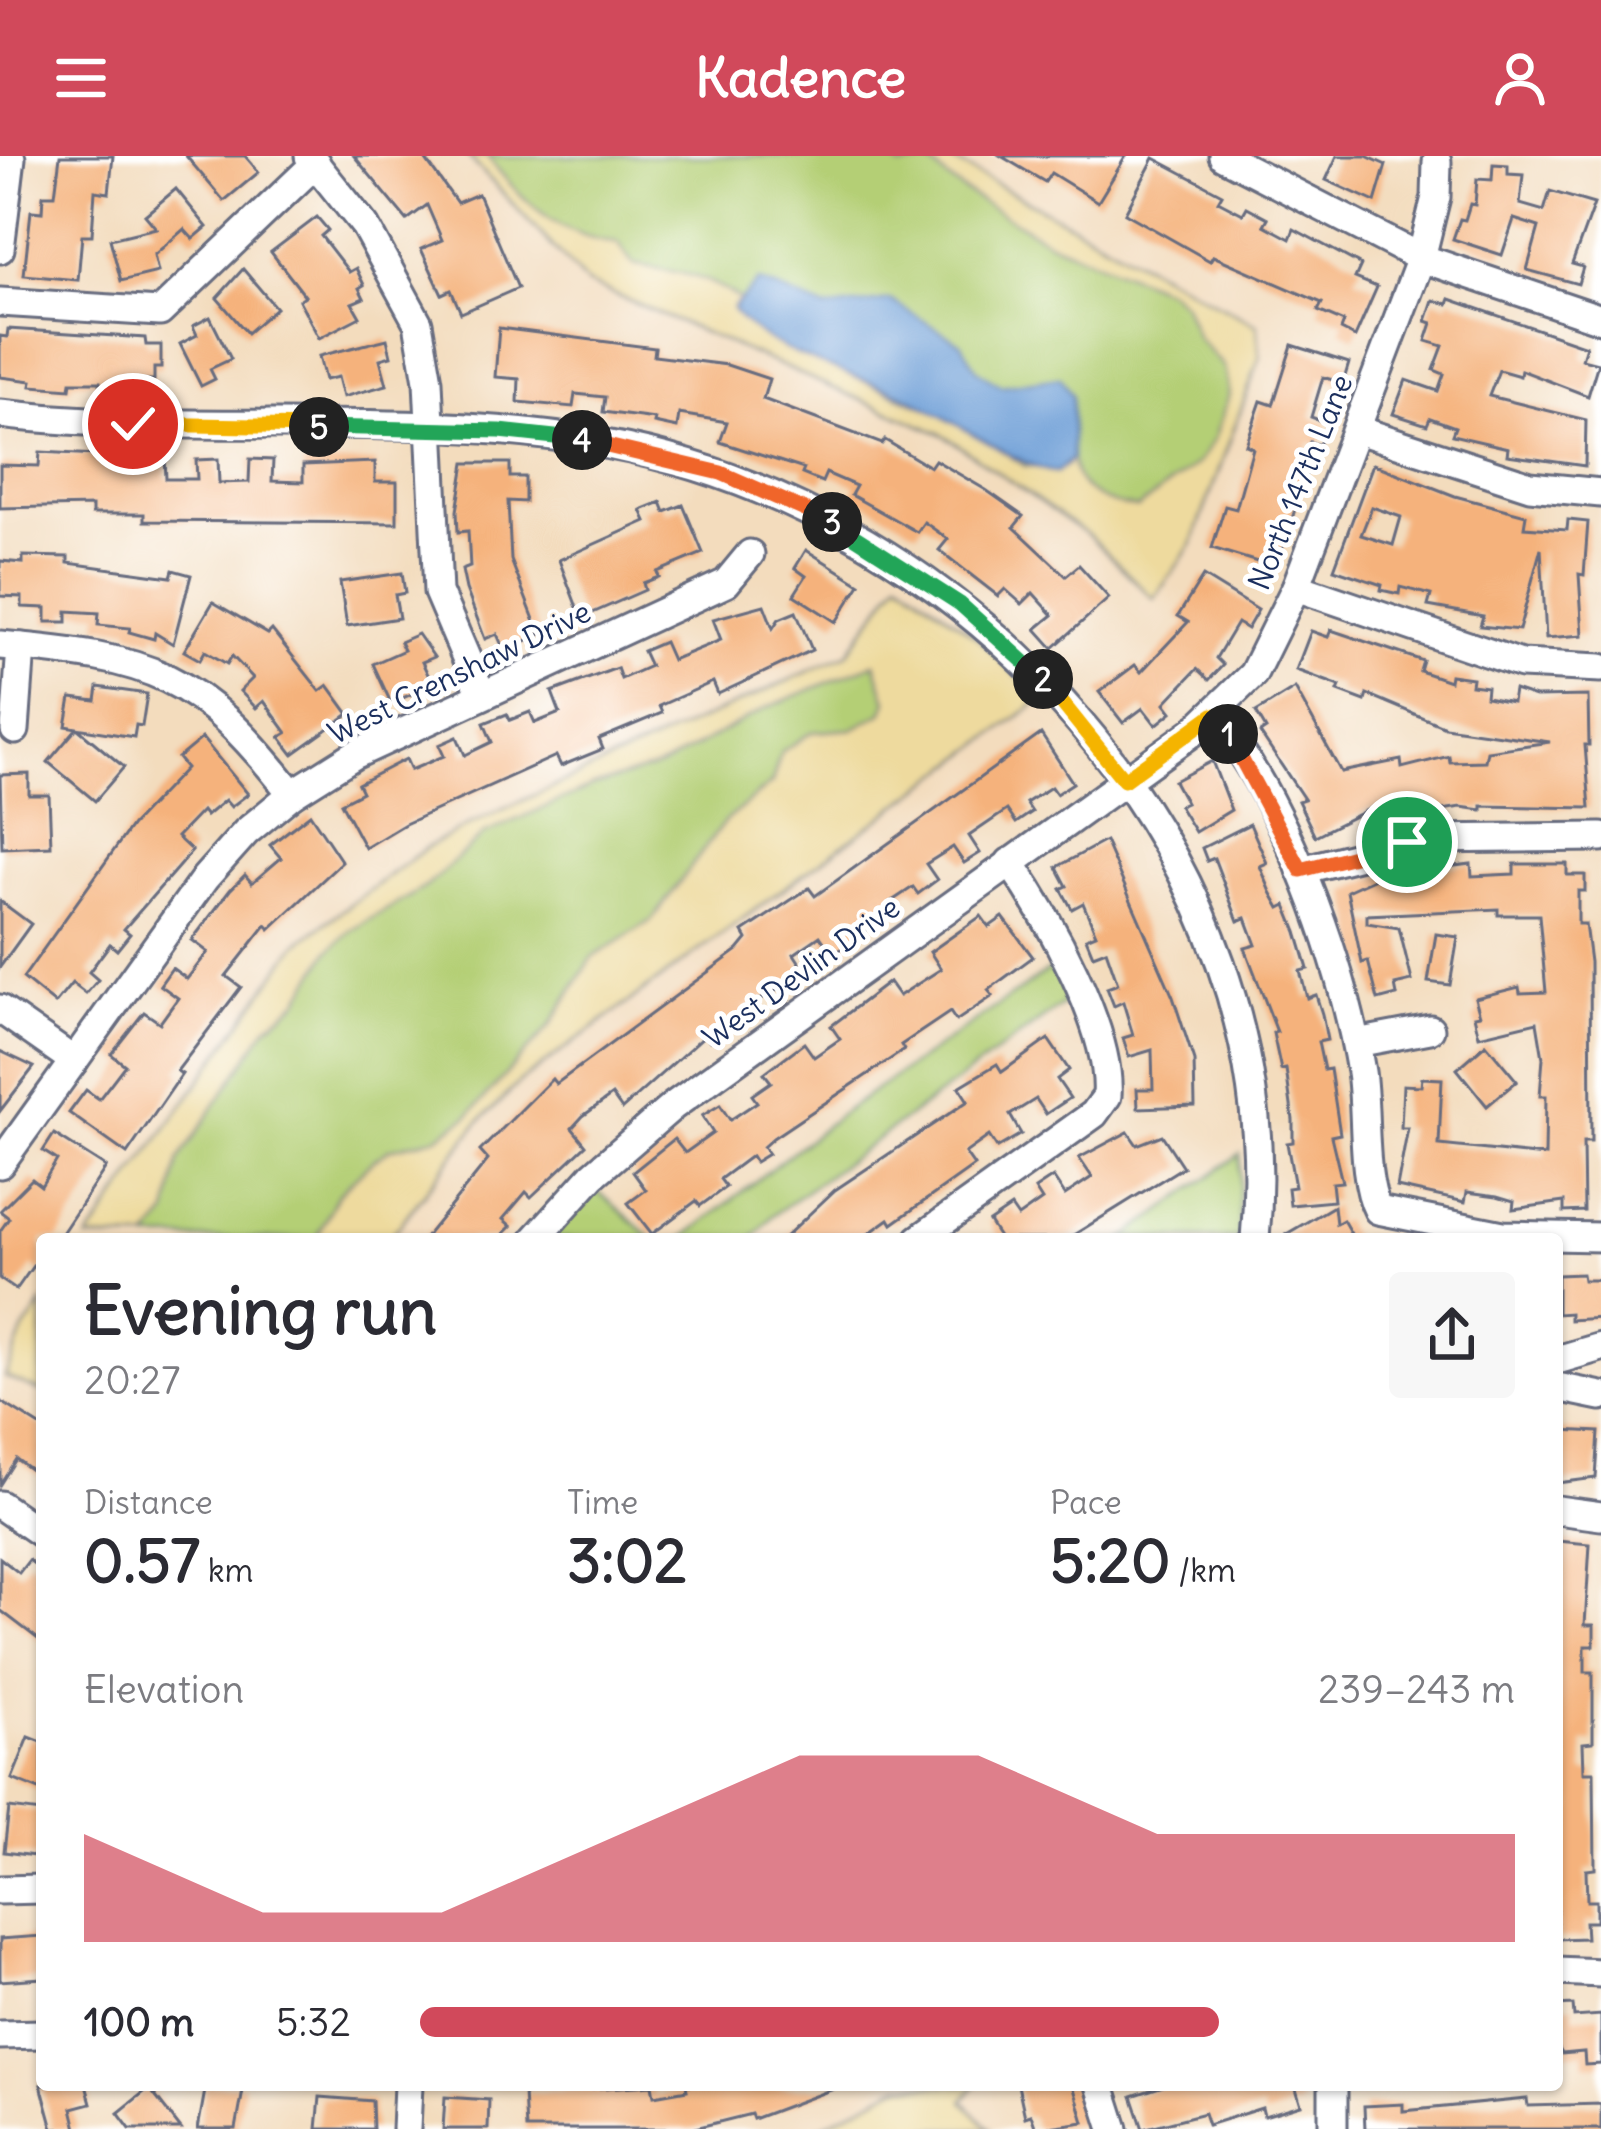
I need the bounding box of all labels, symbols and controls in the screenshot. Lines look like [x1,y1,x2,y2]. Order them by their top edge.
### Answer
text: Kadence [695,44,906,112]
icon: menu [48,45,114,111]
icon: person [1487,45,1553,111]
street label: North 147th Lane [1239,369,1361,595]
pin [82,373,184,475]
icon: check [100,391,166,457]
pin: 5 [289,397,349,457]
text: 5 [310,406,328,448]
pin: 4 [552,410,612,470]
text: 4 [572,419,592,461]
pin: 3 [802,492,862,552]
text: 3 [823,501,841,543]
street label: West Crenshaw Drive [321,592,597,752]
pin: 2 [1013,649,1073,709]
text: 2 [1034,658,1052,700]
pin: 1 [1198,704,1258,764]
text: 1 [1221,713,1235,755]
pin [1356,791,1458,893]
icon: arrive [1374,809,1440,875]
street label: West Devlin Drive [695,888,907,1056]
text: Evening run [84,1269,437,1352]
button: share [1389,1272,1515,1398]
text: 20:27 [84,1356,180,1405]
text: Distance [84,1481,213,1523]
text: Time [567,1481,638,1523]
text: Pace [1050,1481,1122,1523]
text: 0.57 [84,1523,200,1598]
text: 3:02 [567,1523,687,1598]
text: 5:20 [1050,1523,1170,1598]
text: km [200,1549,253,1591]
text: /km [1170,1549,1236,1591]
text: Elevation [84,1665,244,1714]
text: 239–243 m [1318,1665,1515,1714]
text: 100 m [84,1998,194,2047]
text: 5:32 [276,1998,351,2047]

